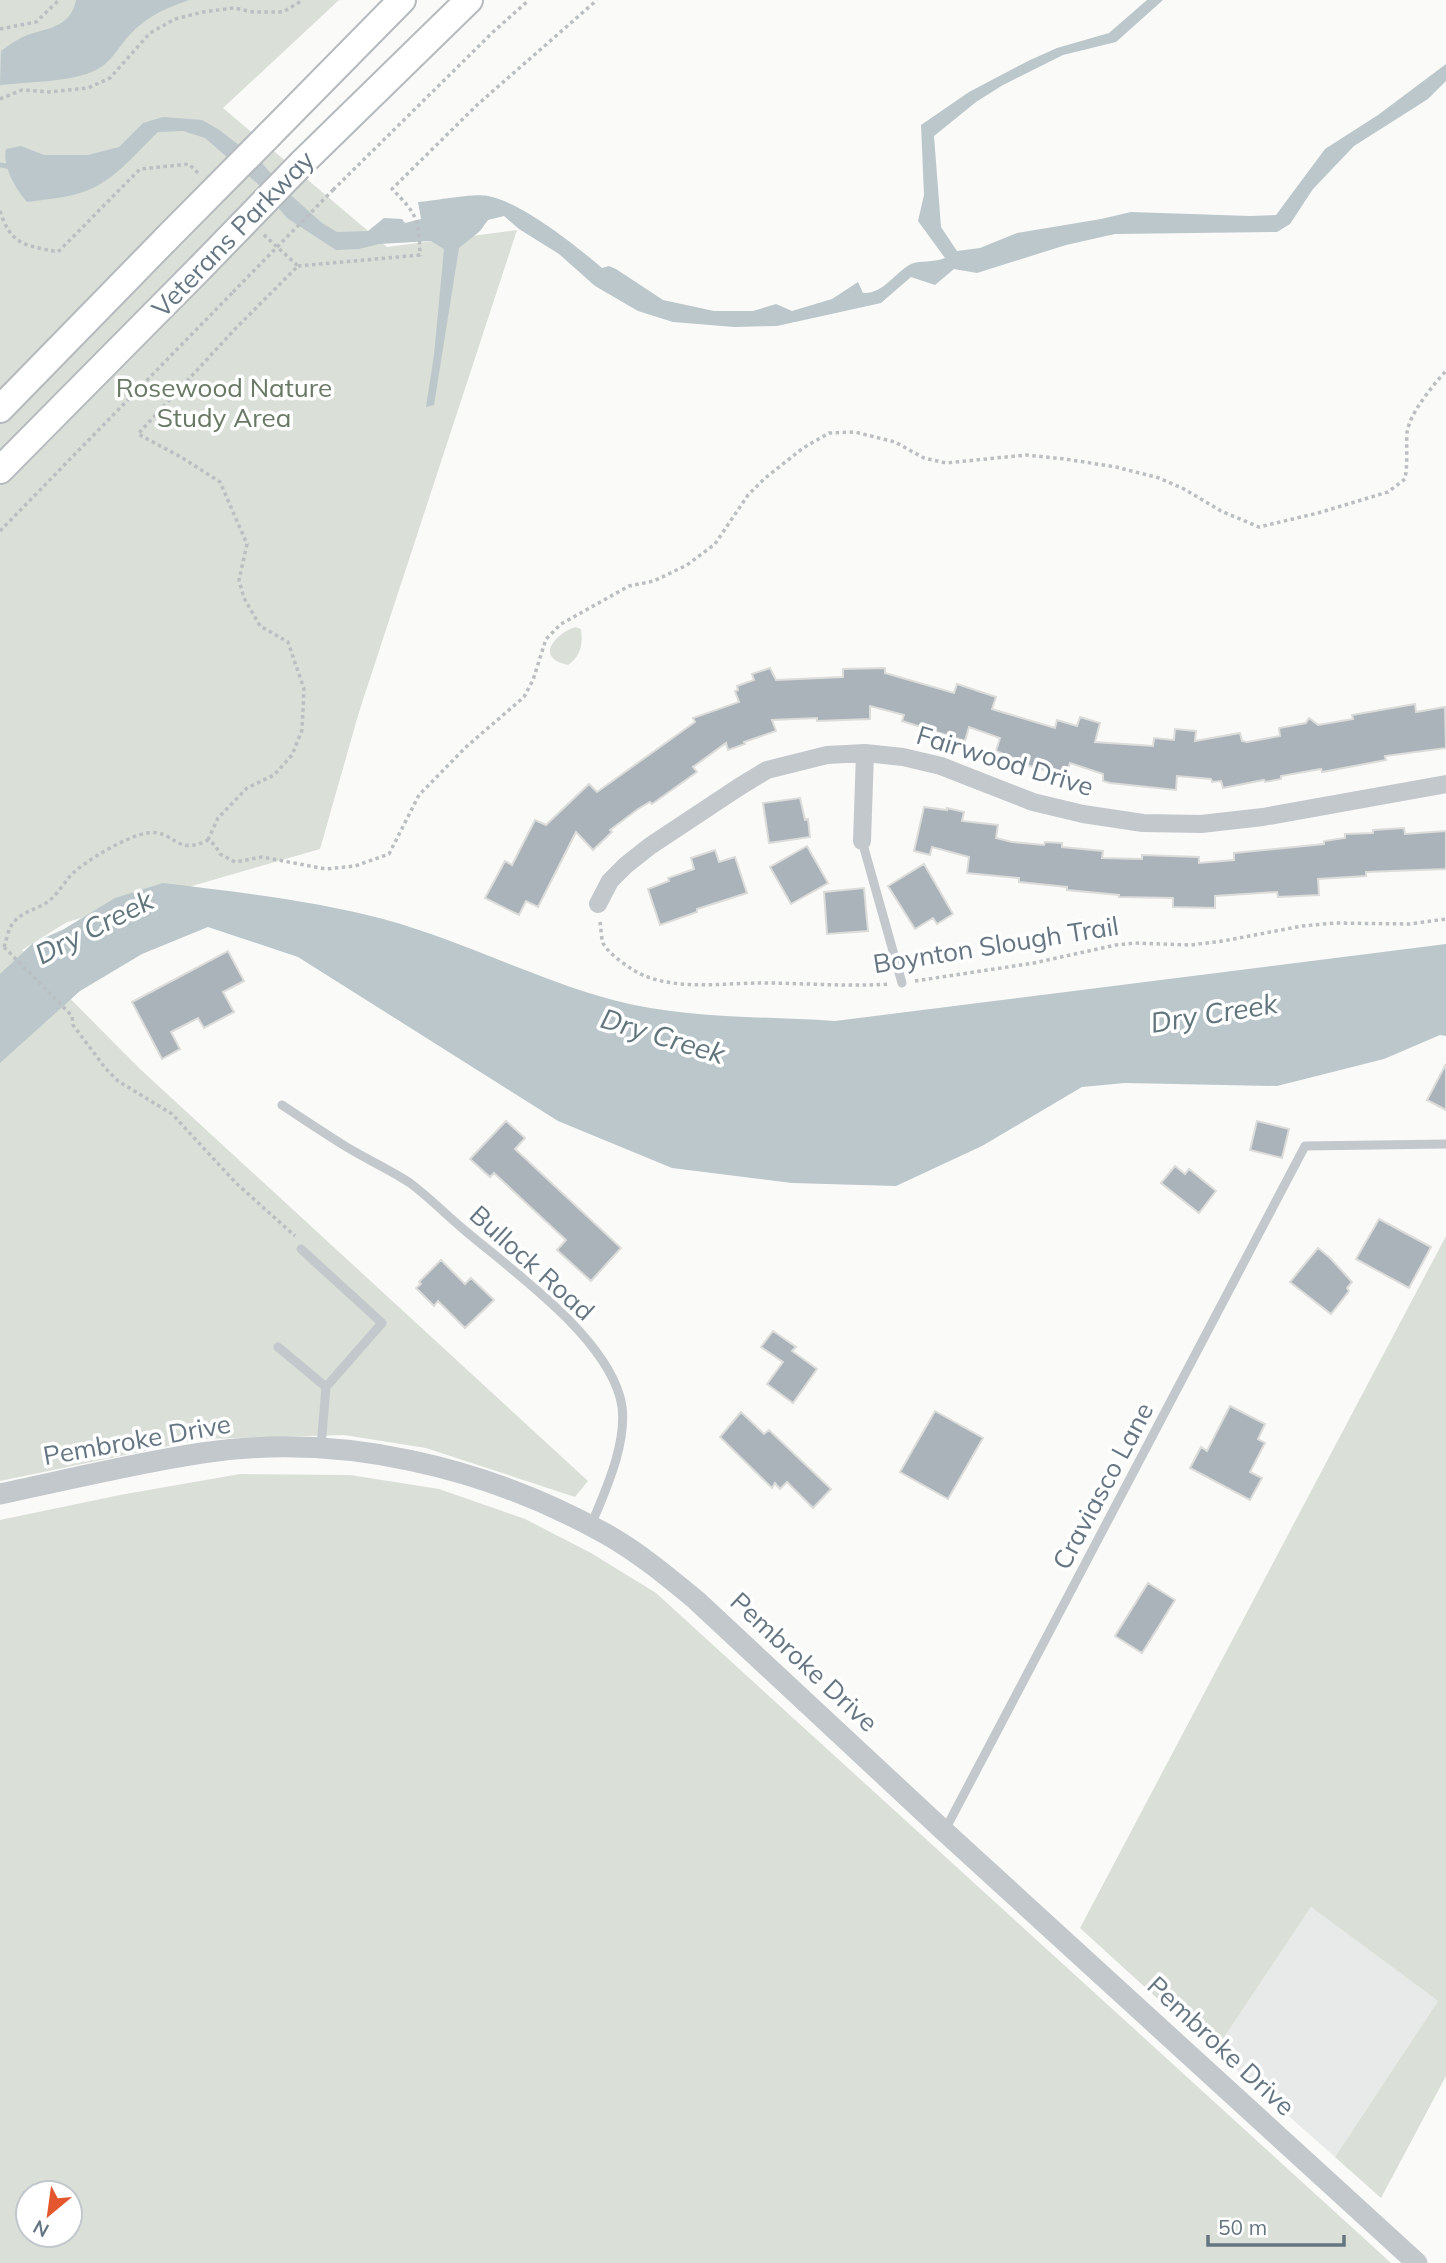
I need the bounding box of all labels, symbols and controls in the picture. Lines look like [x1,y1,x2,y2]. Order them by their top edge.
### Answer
street label: Veterans Parkway [144,143,321,324]
park label: Rosewood Nature Study Area [116,371,332,434]
street label: Fairwood Drive [913,718,1098,803]
water label: Dry Creek [29,881,160,971]
street label: Boynton Slough Trail [871,909,1121,980]
water label: Dry Creek [1148,985,1281,1040]
water label: Dry Creek [597,1000,731,1071]
street label: Bullock Road [463,1198,602,1327]
street label: Craviasco Lane [1045,1397,1160,1575]
street label: Pembroke Drive [41,1407,233,1472]
street label: Pembroke Drive [724,1585,885,1738]
street label: Pembroke Drive [1141,1969,1302,2122]
north arrow [14,2179,84,2249]
scale bar [1208,2204,1344,2248]
text: 50 m [1218,2214,1267,2240]
text: N [29,2215,53,2243]

